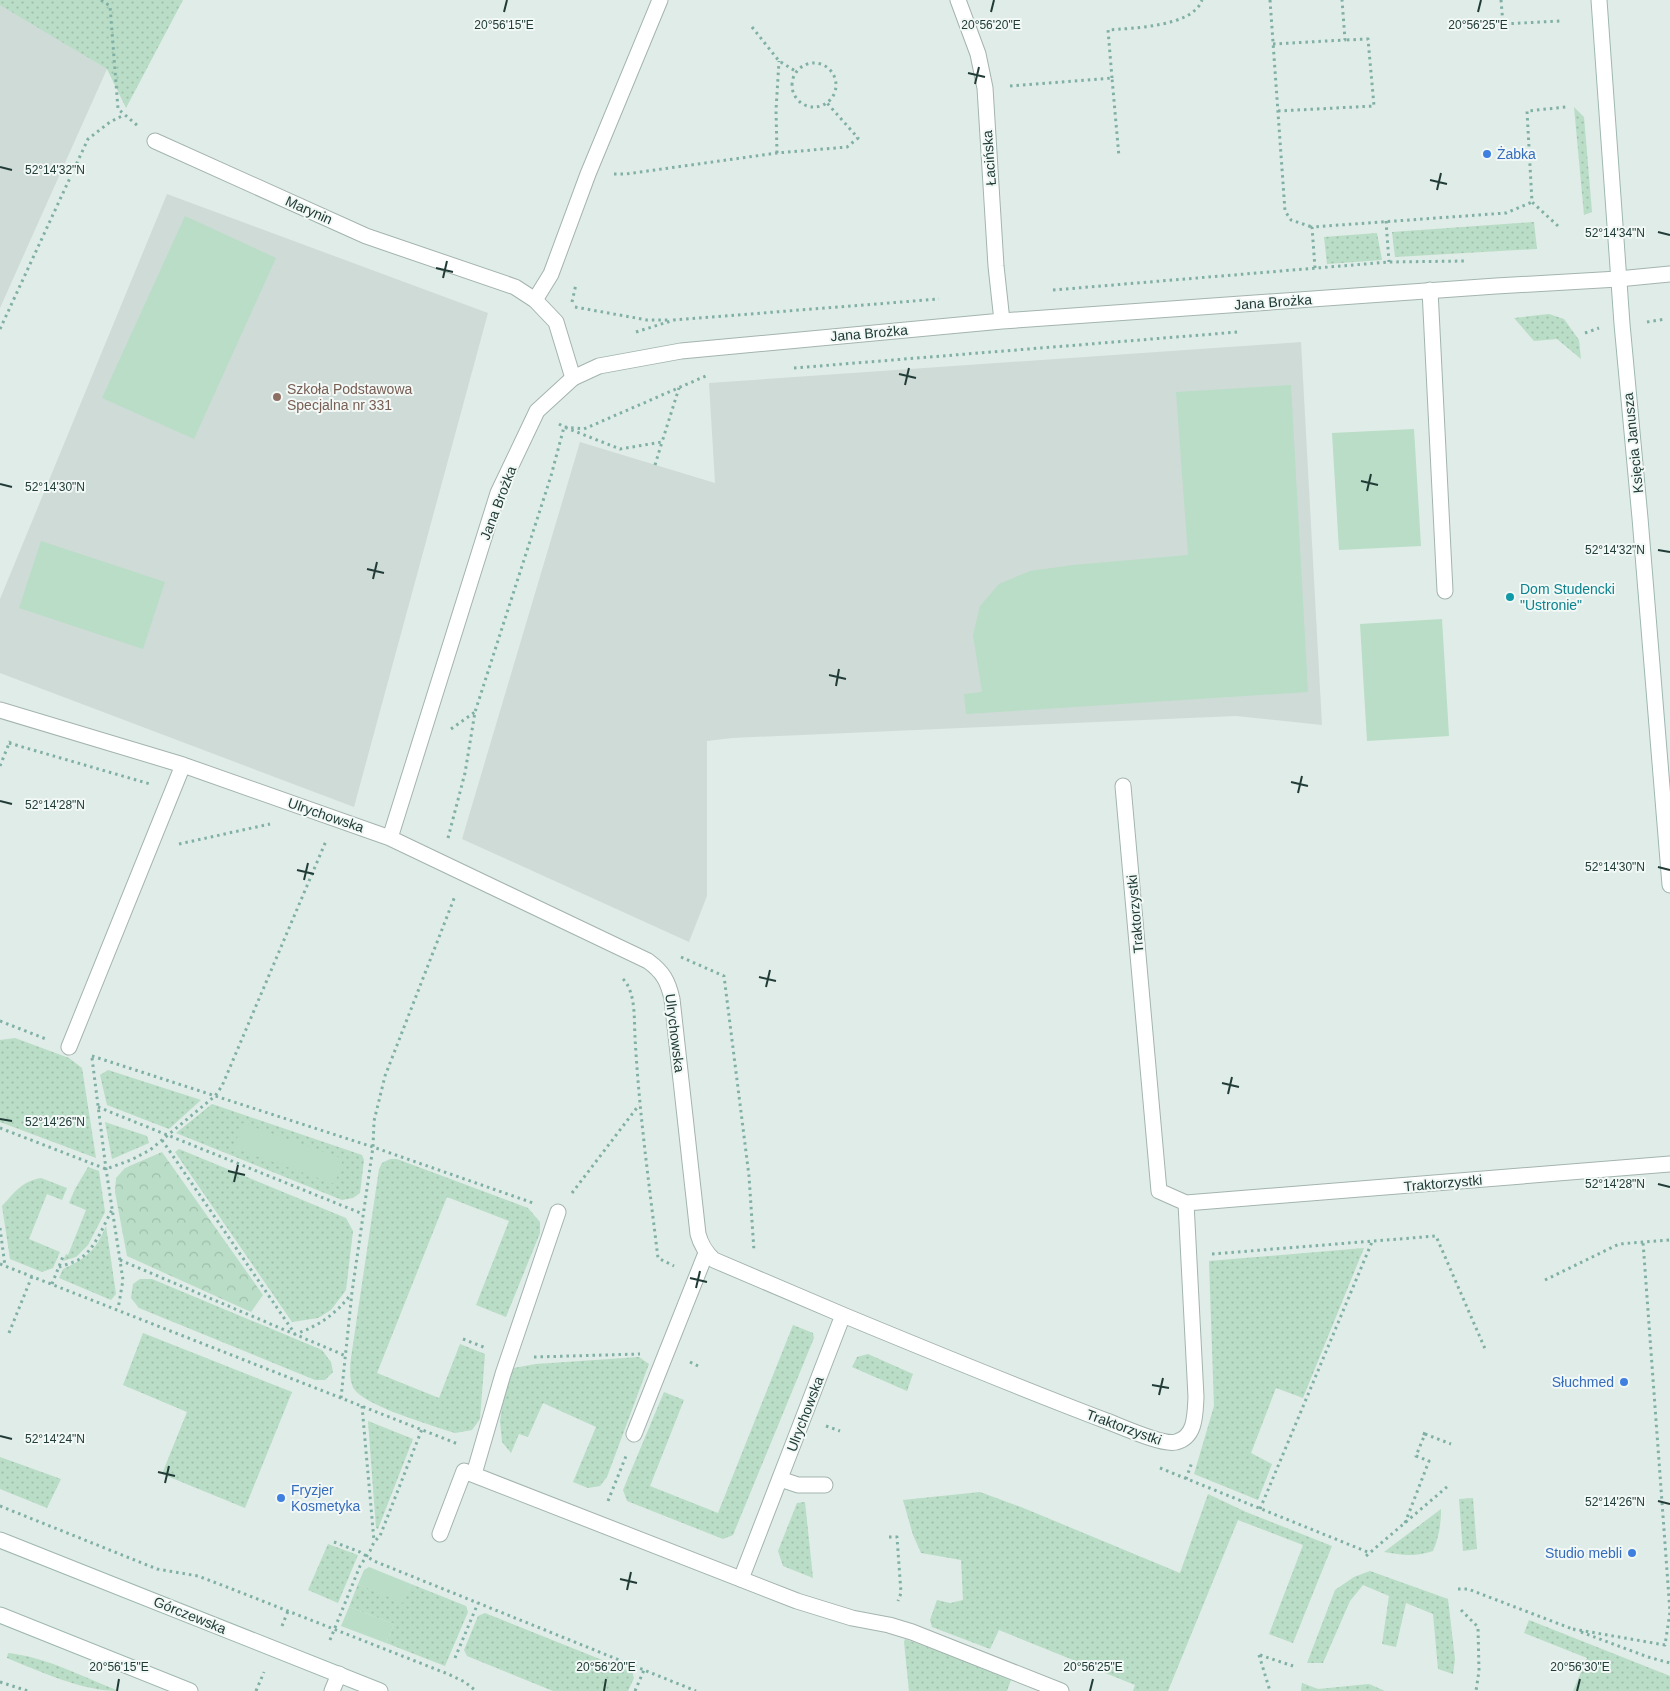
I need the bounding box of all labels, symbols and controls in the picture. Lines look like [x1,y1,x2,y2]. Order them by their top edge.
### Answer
text: 20°56'15"E [474,18,534,32]
text: 20°56'20"E [961,18,1021,32]
text: 20°56'25"E [1448,18,1508,32]
street label: Łacińska [979,130,999,186]
place label: Żabka [1497,145,1536,162]
marker: Żabka [1481,148,1493,160]
text: 52°14'32"N [25,163,85,177]
street label: Marynin [283,193,335,227]
text: 52°14'34"N [1585,226,1645,240]
street label: Jana Brożka [1234,291,1313,313]
street label: Jana Brożka [830,322,909,344]
place label: Szkoła Podstawowa Specjalna nr 331 [287,381,413,413]
marker: Szkoła Podstawowa Specjalna nr 331 [271,391,283,403]
street label: Księcia Janusza [1620,392,1646,494]
street label: Jana Brożka [477,464,519,542]
text: 52°14'30"N [25,480,85,494]
text: 52°14'32"N [1585,543,1645,557]
place label: Dom Studencki "Ustronie" [1520,581,1615,613]
marker: Dom Studencki "Ustronie" [1504,591,1516,603]
street label: Ulrychowska [286,795,366,836]
text: 52°14'28"N [25,798,85,812]
text: 52°14'30"N [1585,860,1645,874]
street label: Traktorzystki [1124,874,1146,954]
street label: Ulrychowska [662,993,688,1074]
text: 52°14'26"N [25,1115,85,1129]
street label: Traktorzystki [1403,1172,1483,1194]
text: 52°14'28"N [1585,1177,1645,1191]
street label: Ulrychowska [783,1374,827,1454]
place label: Słuchmed [1552,1374,1614,1390]
marker: Słuchmed [1618,1376,1630,1388]
street label: Traktorzystki [1084,1406,1164,1448]
text: 52°14'24"N [25,1432,85,1446]
place label: Fryzjer Kosmetyka [291,1482,360,1514]
marker: Fryzjer Kosmetyka [275,1492,287,1504]
text: 52°14'26"N [1585,1495,1645,1509]
place label: Studio mebli [1545,1545,1622,1561]
marker: Studio mebli [1626,1547,1638,1559]
street label: Górczewska [151,1593,229,1637]
text: 20°56'15"E [89,1660,149,1674]
text: 20°56'20"E [576,1660,636,1674]
text: 20°56'25"E [1063,1660,1123,1674]
text: 20°56'30"E [1550,1660,1610,1674]

